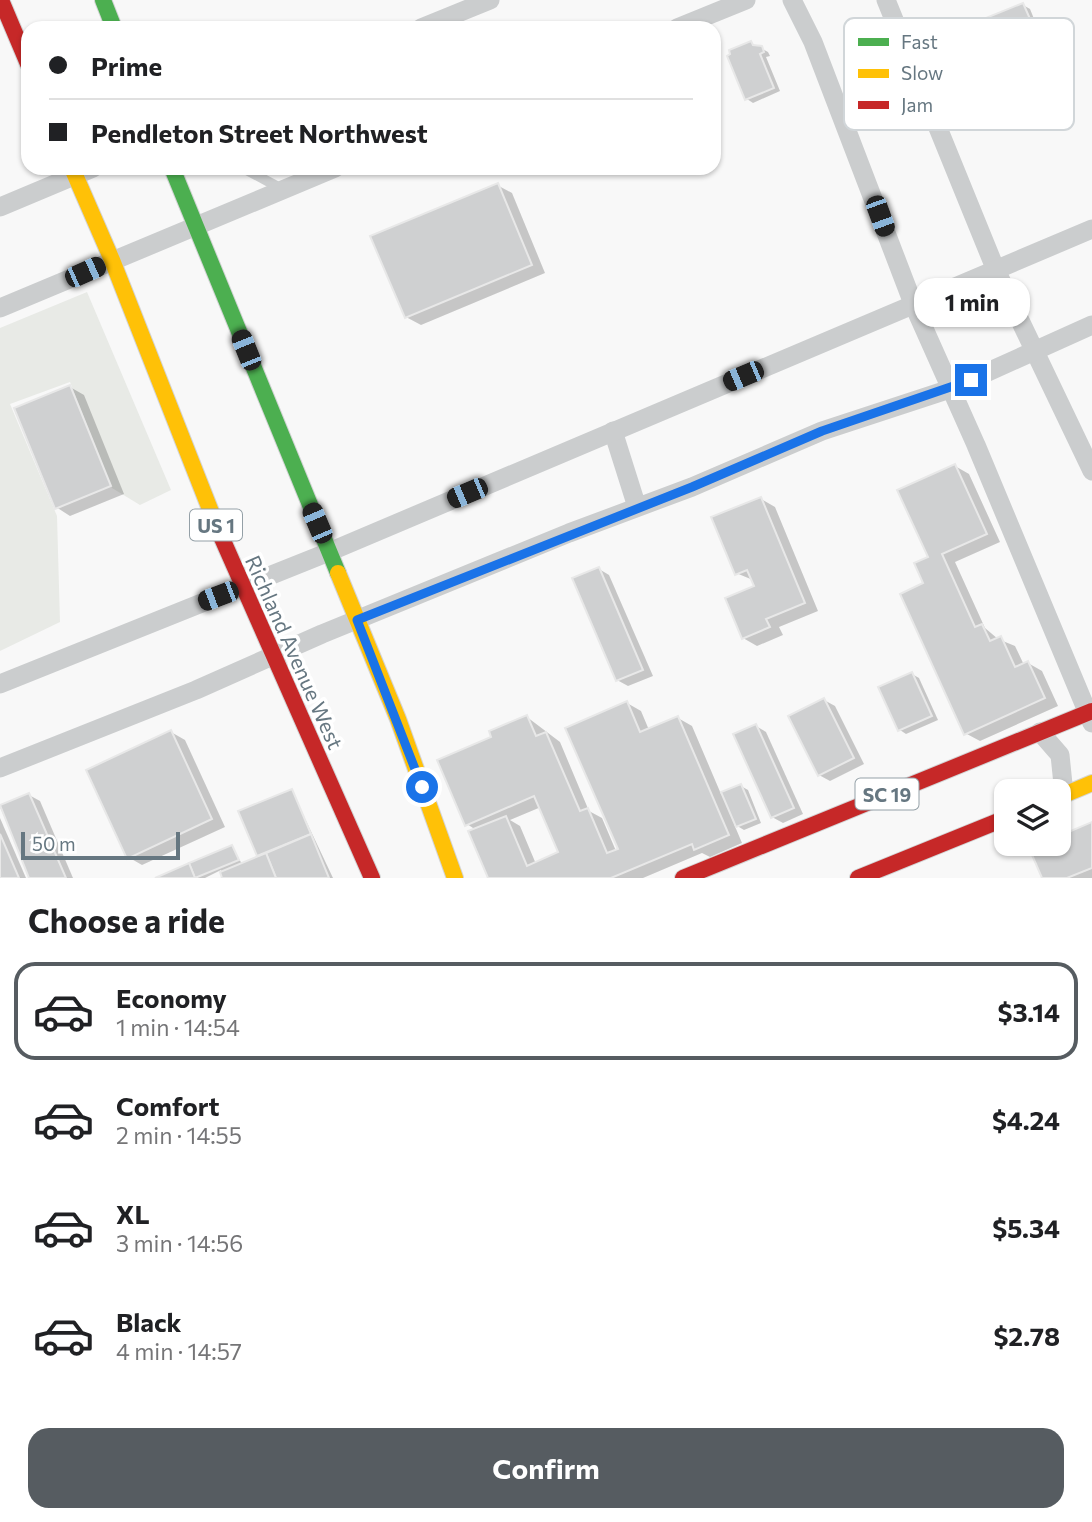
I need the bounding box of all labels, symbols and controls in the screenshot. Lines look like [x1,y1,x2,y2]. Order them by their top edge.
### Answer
legend [844,18,1074,130]
text: Fast [901,30,938,53]
text: Prime [91,50,162,81]
text: Slow [901,61,943,84]
text: Jam [901,93,933,116]
text: Pendleton Street Northwest [91,117,428,148]
car [863,193,898,239]
car [62,254,109,290]
callout: 1 min [913,278,1029,328]
text: 1 min [945,288,999,316]
car [229,327,264,373]
car [720,358,767,394]
route end [955,364,987,396]
car [444,475,491,511]
car [300,500,335,546]
road number: US 1 [190,510,242,540]
street label: Richland Avenue West [241,551,349,753]
car [195,579,242,613]
route start [406,771,438,803]
road number: SC 19 [856,778,918,810]
map controls [994,779,1071,856]
button: layers [994,779,1071,856]
scale bar [21,829,180,861]
text: 50 m [32,832,76,855]
text: Choose a ride [28,900,225,940]
icon: car [32,980,95,1043]
text: Economy [116,982,227,1013]
text: $3.14 [998,996,1060,1027]
text: 1 min · 14:54 [116,1013,240,1041]
icon: car [32,1088,95,1151]
text: Comfort [116,1090,219,1121]
text: $4.24 [992,1104,1060,1135]
text: 2 min · 14:55 [116,1121,242,1149]
icon: car [32,1196,95,1259]
text: XL [116,1198,150,1229]
text: $5.34 [992,1212,1060,1243]
text: 3 min · 14:56 [116,1229,243,1257]
icon: car [32,1304,95,1367]
text: Black [116,1306,182,1337]
text: $2.78 [993,1320,1060,1351]
text: 4 min · 14:57 [116,1337,242,1365]
button: Confirm [28,1428,1064,1508]

